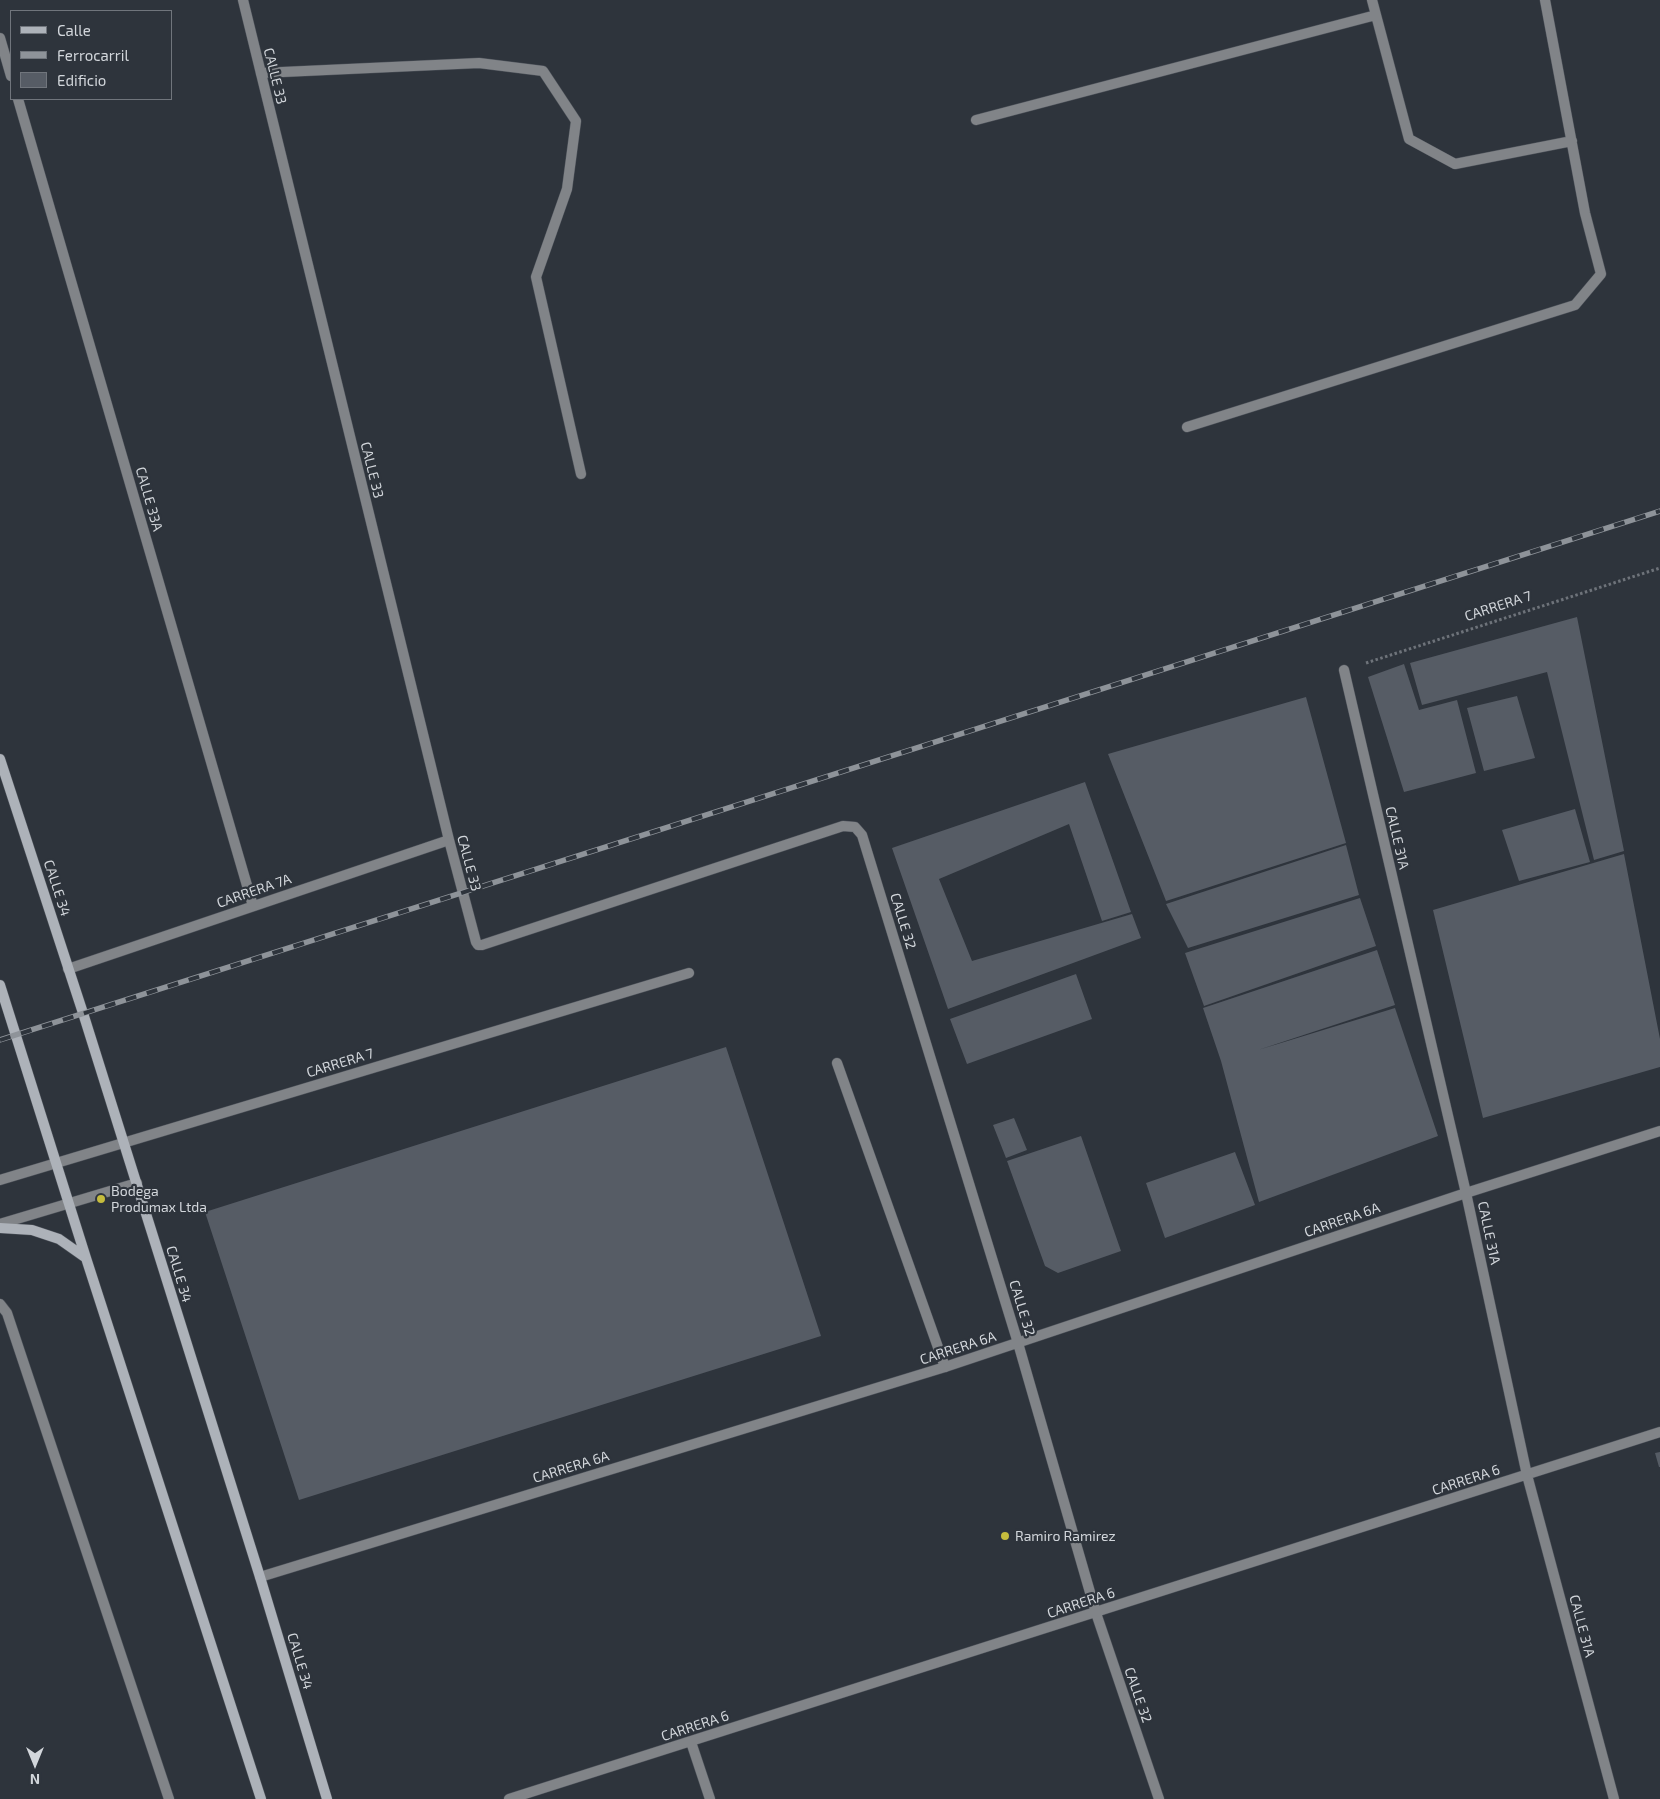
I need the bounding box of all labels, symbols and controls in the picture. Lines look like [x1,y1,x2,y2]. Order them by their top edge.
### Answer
legend [10,10,172,100]
text: Calle [57,21,91,39]
text: Ferrocarril [57,46,129,64]
street label: CALLE 33 [260,46,290,106]
text: Edificio [57,71,106,89]
street label: CALLE 33 [357,440,387,500]
street label: CALLE 33A [132,465,166,533]
street label: CARRERA 7 [1462,587,1534,625]
street label: CALLE 31A [1382,805,1412,871]
street label: CALLE 33 [453,833,485,893]
street label: CALLE 34 [40,858,74,918]
street label: CARRERA 7A [215,870,293,912]
street label: CALLE 32 [887,891,919,951]
street label: CARRERA 7 [304,1045,376,1081]
place label: Bodega Produmax Ltda [111,1183,207,1216]
marker: Bodega Produmax Ltda [95,1193,107,1205]
street label: CARRERA 6A [1302,1199,1382,1241]
street label: CALLE 31A [1474,1200,1504,1266]
street label: CALLE 34 [162,1244,196,1304]
street label: CALLE 32 [1006,1278,1038,1338]
street label: CARRERA 6A [918,1328,998,1368]
street label: CARRERA 6A [531,1447,611,1487]
street label: CARRERA 6 [1430,1461,1502,1499]
place label: Ramiro Ramirez [1015,1528,1116,1544]
marker: Ramiro Ramirez [999,1530,1011,1542]
street label: CARRERA 6 [1045,1584,1117,1622]
street label: CALLE 31A [1566,1593,1598,1659]
street label: CALLE 34 [283,1631,317,1691]
street label: CALLE 32 [1121,1665,1155,1725]
street label: CARRERA 6 [659,1707,731,1745]
north arrow [10,1739,60,1789]
text: N [30,1771,40,1788]

